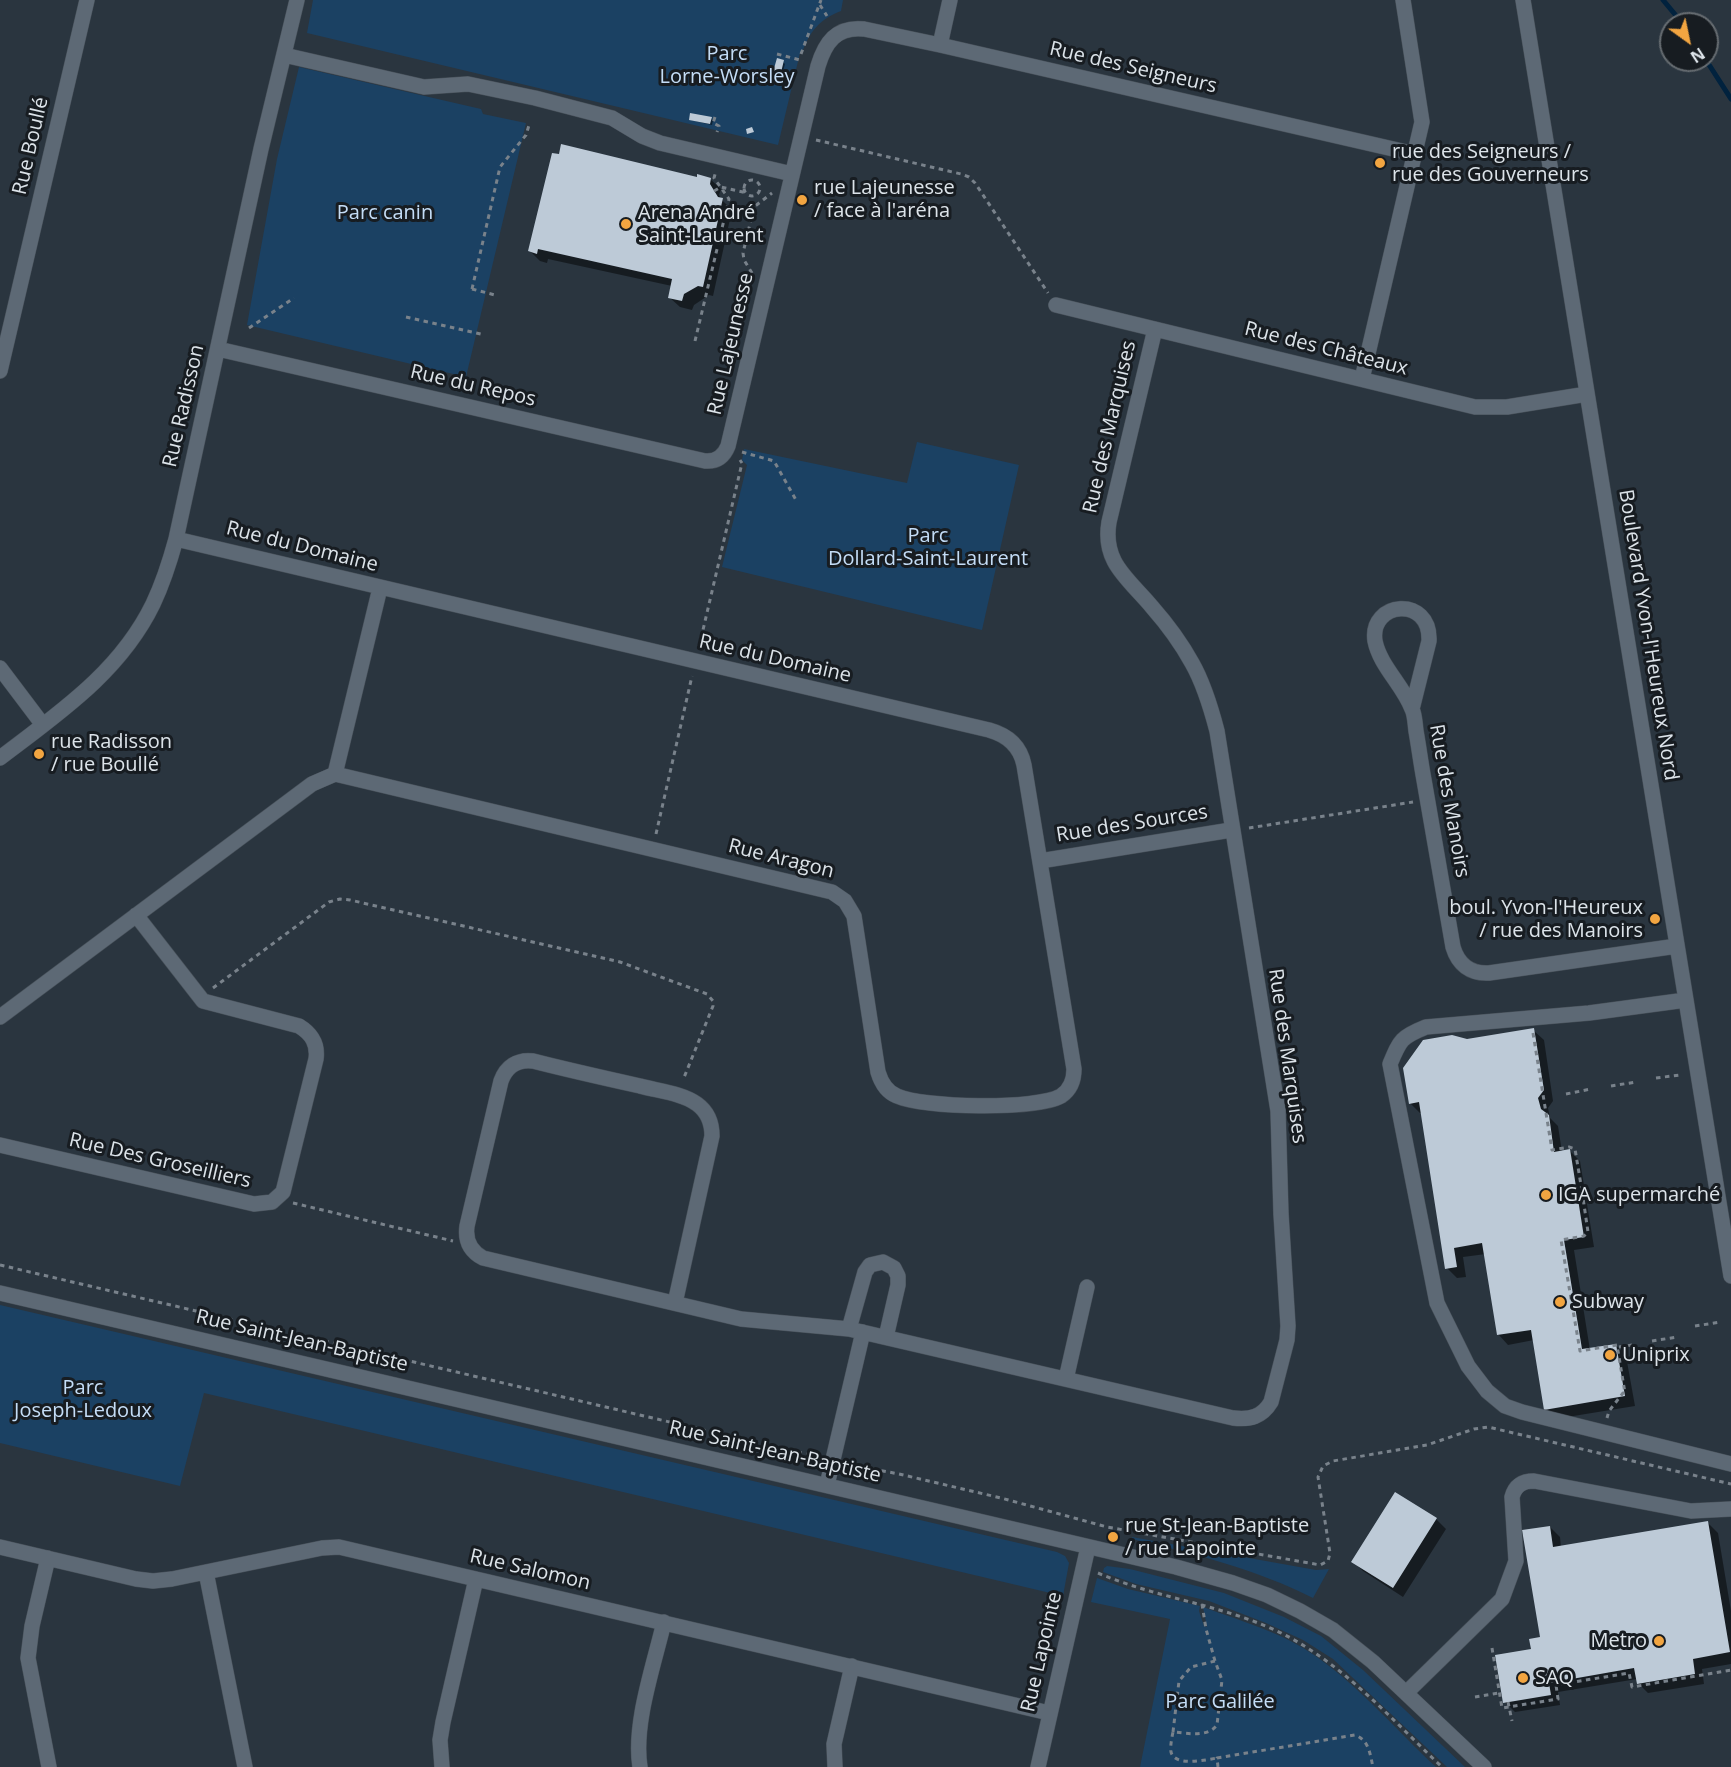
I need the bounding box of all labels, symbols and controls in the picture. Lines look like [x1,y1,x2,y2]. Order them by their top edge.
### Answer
north arrow [1659,12,1719,72]
street label: Rue des Seigneurs [1047,37,1219,99]
park label: Parc Lorne-Worsley [659,42,795,89]
text: N [1686,43,1709,68]
street label: Rue Boullé [8,95,54,197]
place label: rue des Seigneurs / rue des Gouverneurs [1392,140,1589,187]
marker: rue des Seigneurs / rue des Gouverneurs [1373,156,1387,170]
place label: rue Lajeunesse / face à l'aréna [814,176,955,223]
marker: rue Lajeunesse / face à l'aréna [795,193,809,207]
park label: Parc canin [337,201,433,225]
place label: Arena André Saint-Laurent [638,201,764,248]
marker: Arena André Saint-Laurent [619,217,633,231]
street label: Rue Lajeunesse [703,271,759,417]
street label: Rue des Châteaux [1242,317,1410,381]
street label: Rue des Marquises [1078,338,1142,516]
street label: Rue Radisson [158,342,210,470]
street label: Rue du Repos [408,360,538,412]
street label: Boulevard Yvon-l'Heureux Nord [1613,488,1683,782]
street label: Rue du Domaine [224,517,380,577]
park label: Parc Dollard-Saint-Laurent [828,524,1028,571]
street label: Rue du Domaine [697,630,853,688]
street label: Rue des Manoirs [1424,722,1474,880]
place label: rue Radisson / rue Boullé [51,730,172,777]
marker: rue Radisson / rue Boullé [32,747,46,761]
street label: Rue des Sources [1055,800,1209,848]
street label: Rue Aragon [726,834,836,884]
place label: boul. Yvon-l'Heureux / rue des Manoirs [1449,896,1643,943]
marker: boul. Yvon-l'Heureux / rue des Manoirs [1648,912,1662,926]
street label: Rue des Marquises [1263,967,1311,1145]
street label: Rue Des Groseilliers [67,1128,253,1194]
place label: IGA supermarché [1558,1183,1720,1207]
marker: IGA supermarché [1539,1188,1553,1202]
place label: Subway [1572,1290,1644,1314]
marker: Subway [1553,1295,1567,1309]
street label: Rue Saint-Jean-Baptiste [194,1305,410,1377]
place label: Uniprix [1622,1343,1690,1367]
marker: Uniprix [1603,1348,1617,1362]
park label: Parc Joseph-Ledoux [14,1376,152,1423]
street label: Rue Saint-Jean-Baptiste [667,1416,883,1488]
place label: rue St-Jean-Baptiste / rue Lapointe [1125,1514,1309,1561]
marker: rue St-Jean-Baptiste / rue Lapointe [1106,1530,1120,1544]
street label: Rue Salomon [467,1544,593,1596]
street label: Rue Lapointe [1017,1590,1067,1714]
place label: Metro [1590,1629,1647,1653]
marker: Metro [1652,1634,1666,1648]
place label: SAQ [1535,1666,1574,1690]
marker: SAQ [1516,1671,1530,1685]
park label: Parc Galilée [1165,1690,1275,1714]

